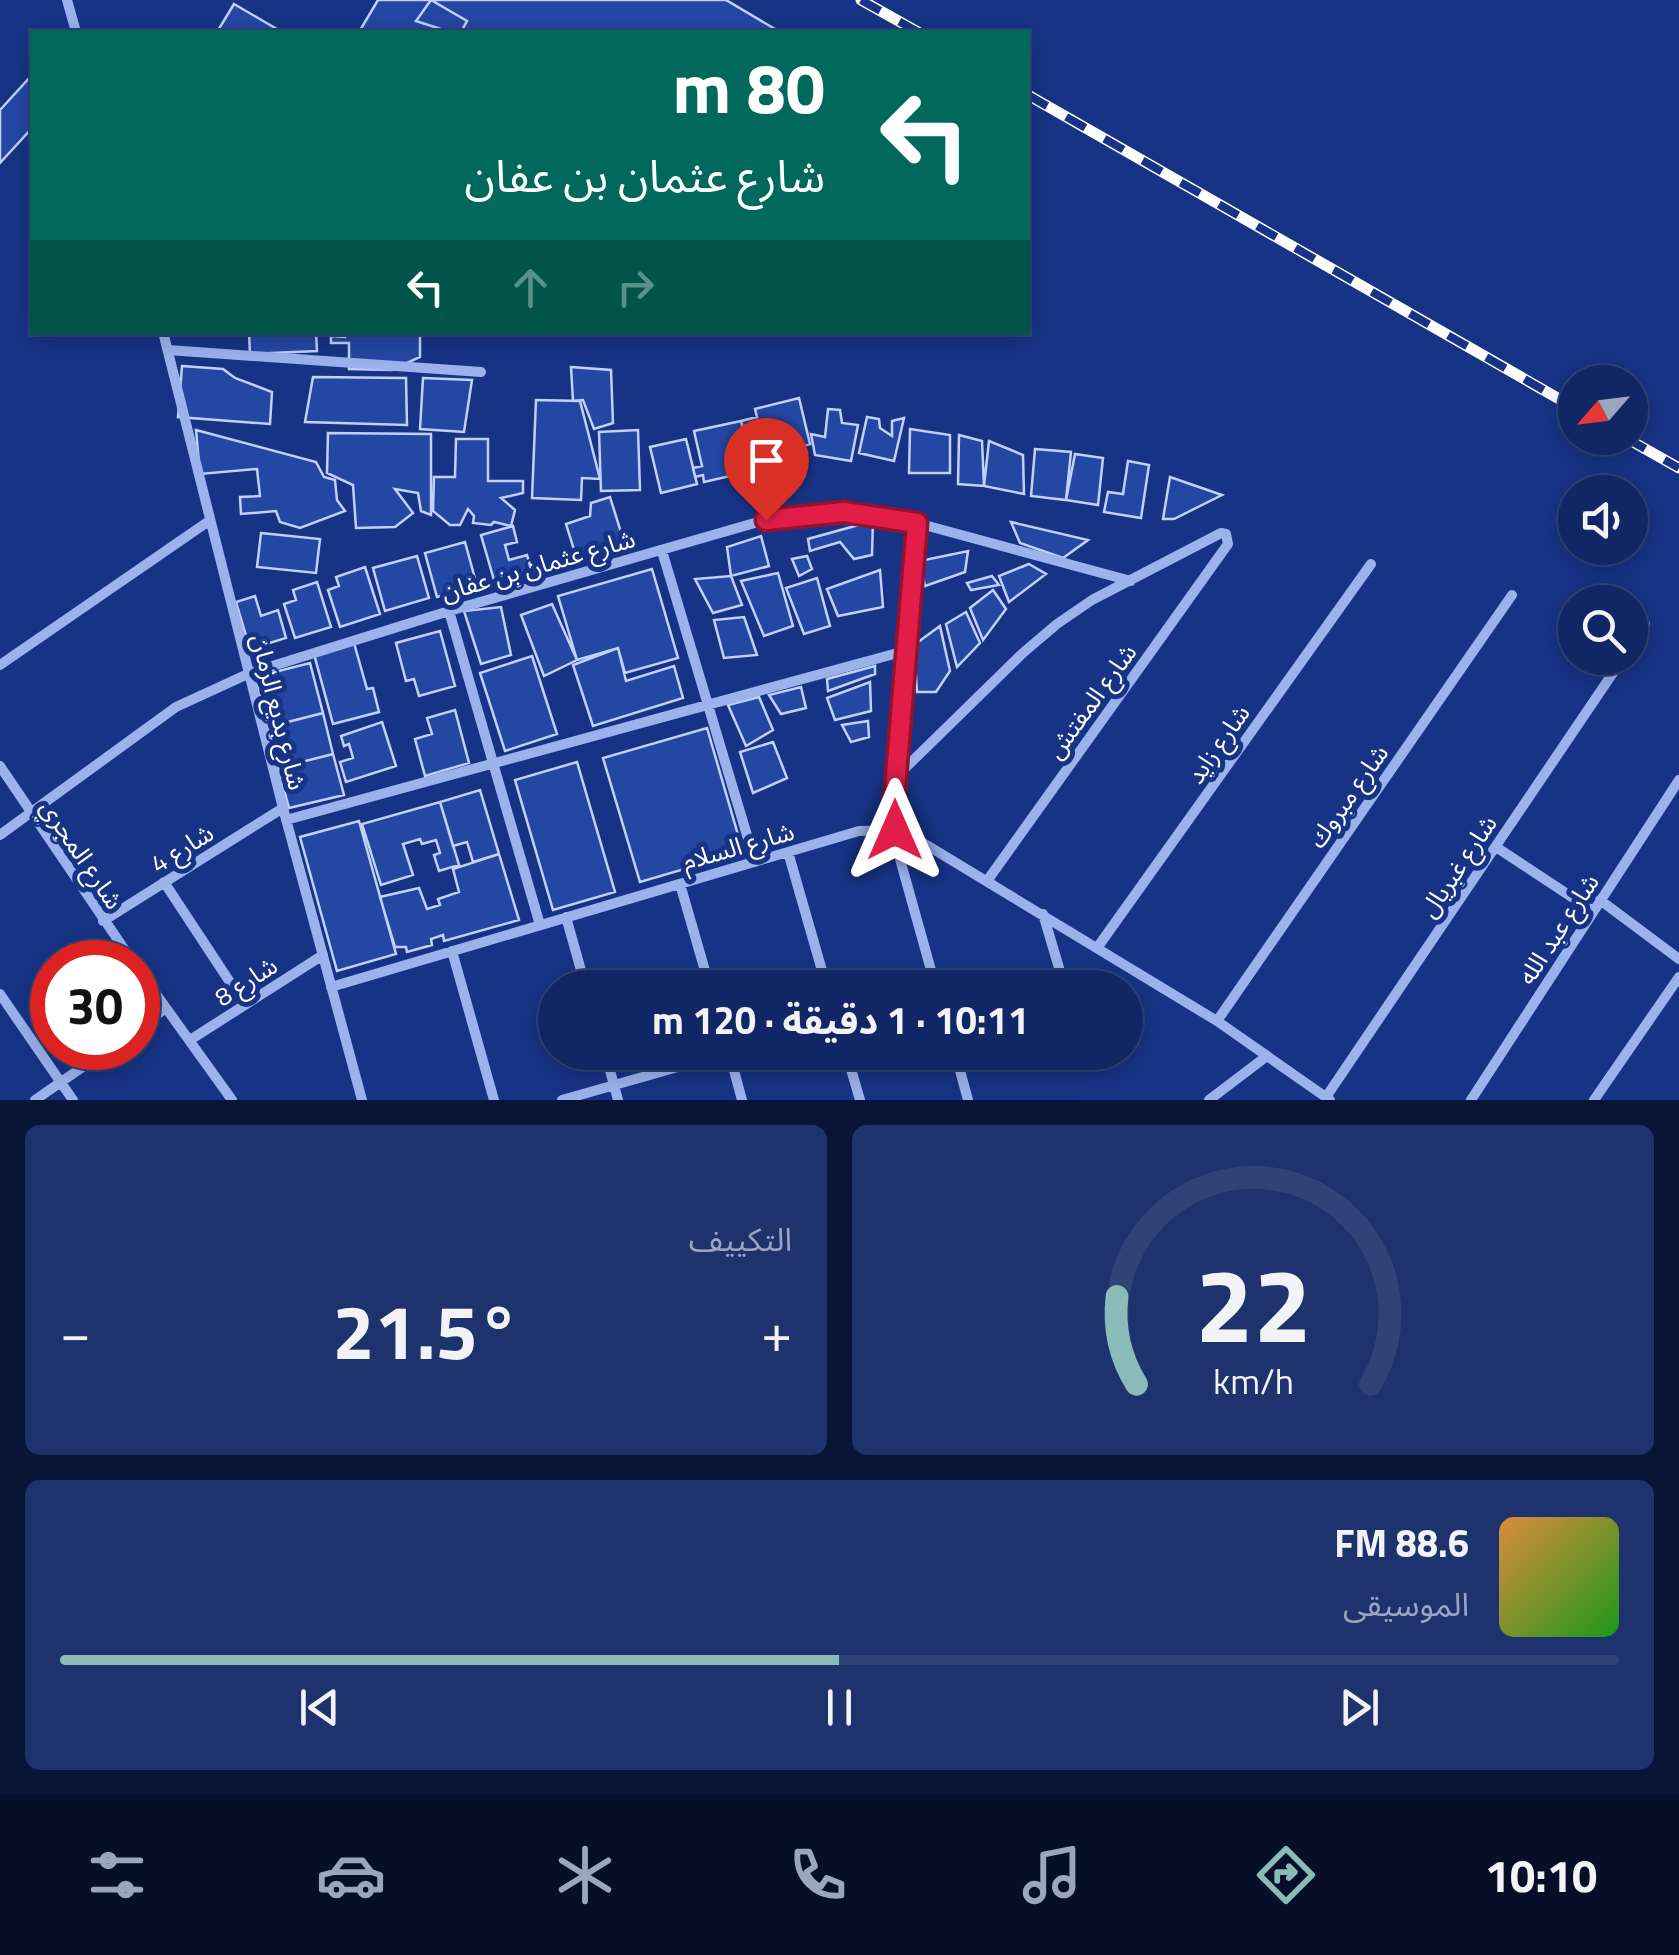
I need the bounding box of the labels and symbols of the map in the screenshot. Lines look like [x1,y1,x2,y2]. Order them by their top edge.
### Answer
north arrow [1558,365,1648,455]
pin [724,418,809,521]
street label: شارع عثمان بن عفان [436,519,640,611]
street label: شارع بديع الزمان [241,630,317,794]
street label: شارع المفتش [1036,635,1146,767]
street label: شارع زايد [1177,696,1259,792]
street label: شارع مبروك [1298,736,1398,856]
position arrow [843,778,947,882]
street label: شارع المجري [30,791,133,917]
street label: شارع غبريال [1410,807,1506,925]
street label: شارع السلام [677,812,799,881]
street label: شارع 4 [143,814,221,882]
street label: شارع عبد الله [1508,866,1608,992]
speed limit sign: 30 [30,940,160,1070]
street label: شارع 8 [207,946,285,1016]

